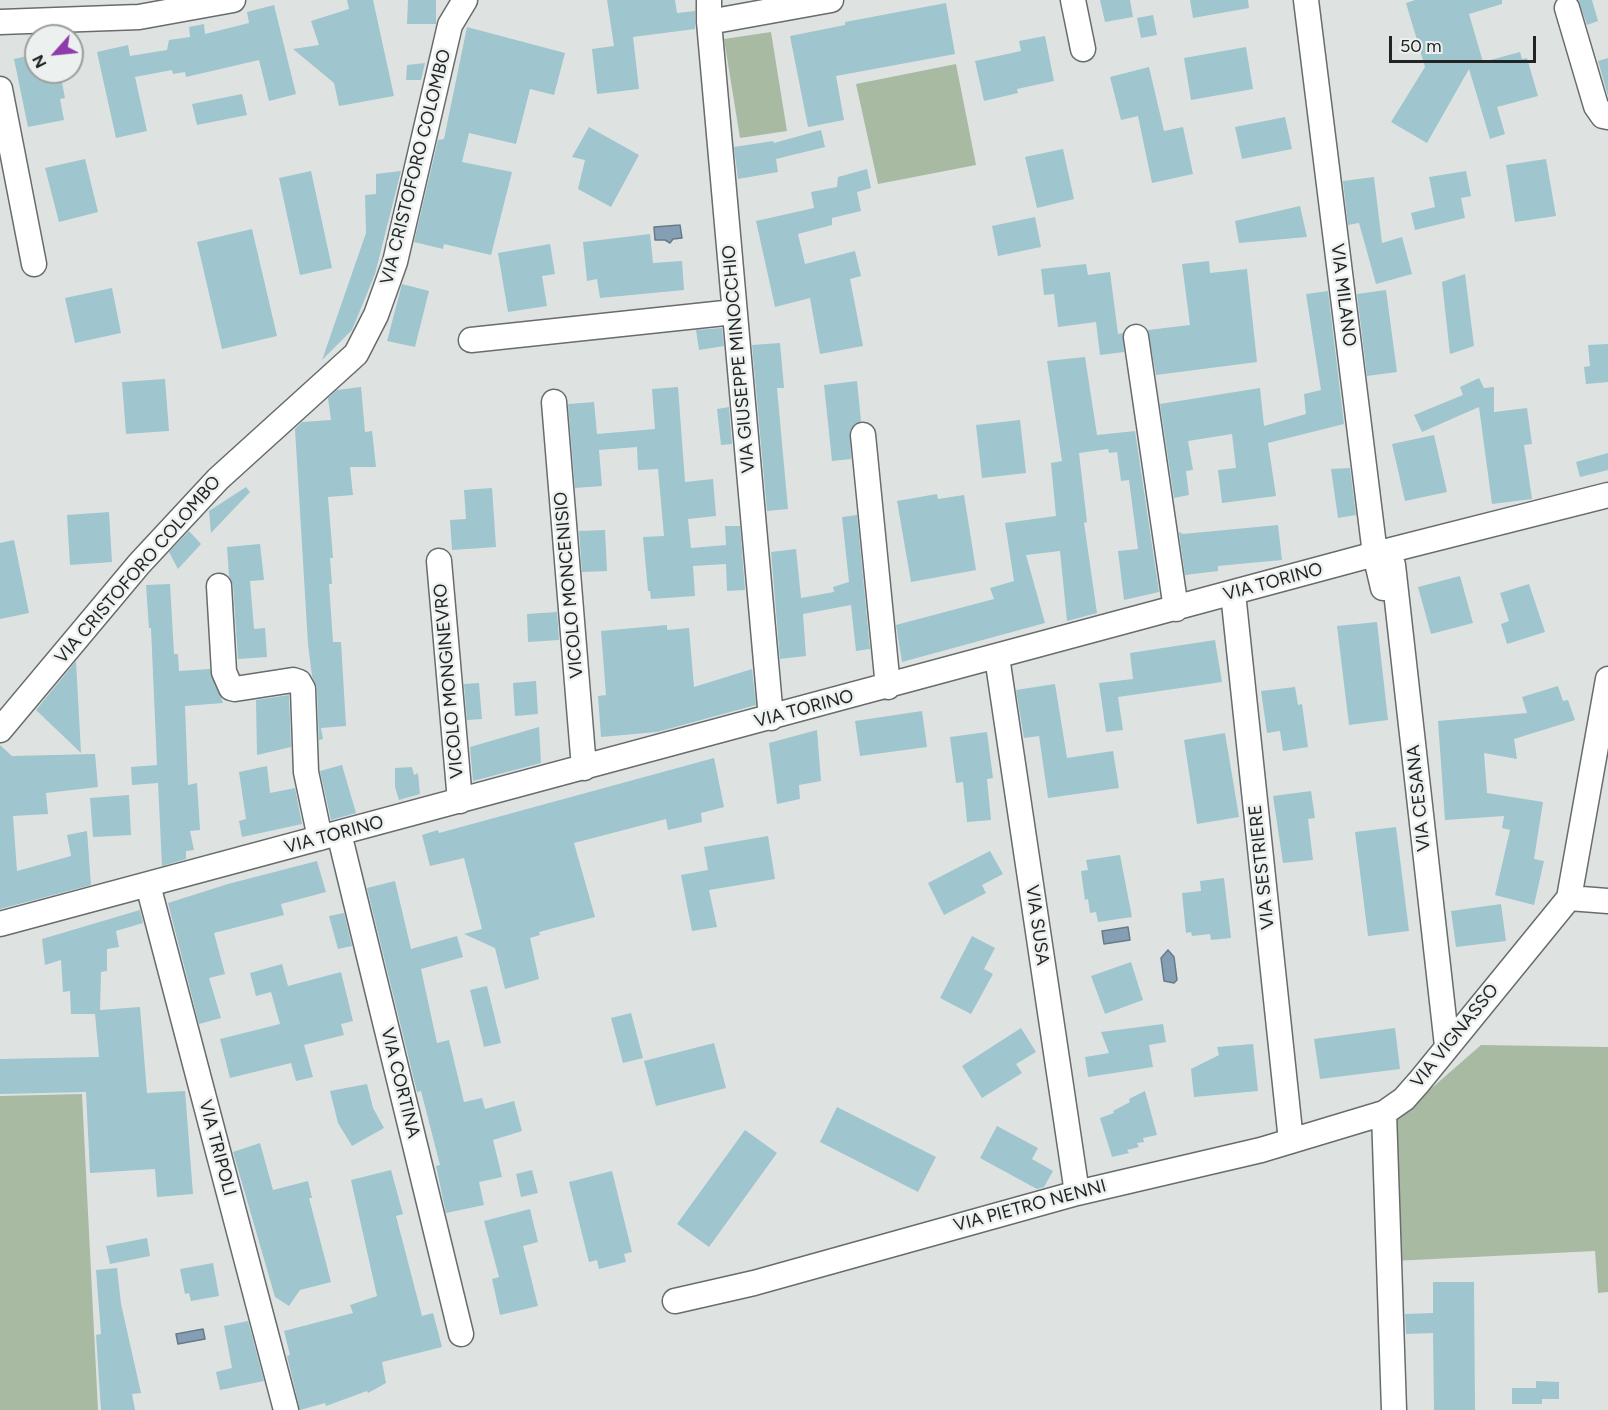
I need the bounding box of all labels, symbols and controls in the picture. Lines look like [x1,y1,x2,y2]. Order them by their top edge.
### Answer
north arrow [24,24,84,84]
scale bar [1392,24,1539,62]
text: 50 m [1400,35,1442,57]
street label: VIA CRISTOFORO COLOMBO [376,47,456,287]
text: N [28,52,51,71]
street label: VIA MILANO [1326,242,1360,348]
street label: VIA GIUSEPPE MINOCCHIO [718,244,760,474]
street label: VIA CRISTOFORO COLOMBO [51,472,225,668]
street label: VICOLO MONCENISIO [550,491,588,679]
street label: VIA TORINO [1221,558,1325,606]
street label: VICOLO MONGINEVRO [430,583,468,779]
street label: VIA TORINO [752,685,856,733]
street label: VIA CESANA [1403,744,1435,852]
street label: VIA SESTRIERE [1245,804,1279,930]
street label: VIA TORINO [282,811,386,859]
street label: VIA SUSA [1021,883,1053,967]
street label: VIA VIGNASSO [1407,980,1503,1092]
street label: VIA CORTINA [376,1026,424,1140]
street label: VIA TRIPOLI [194,1098,240,1198]
street label: VIA PIETRO NENNI [951,1175,1109,1237]

